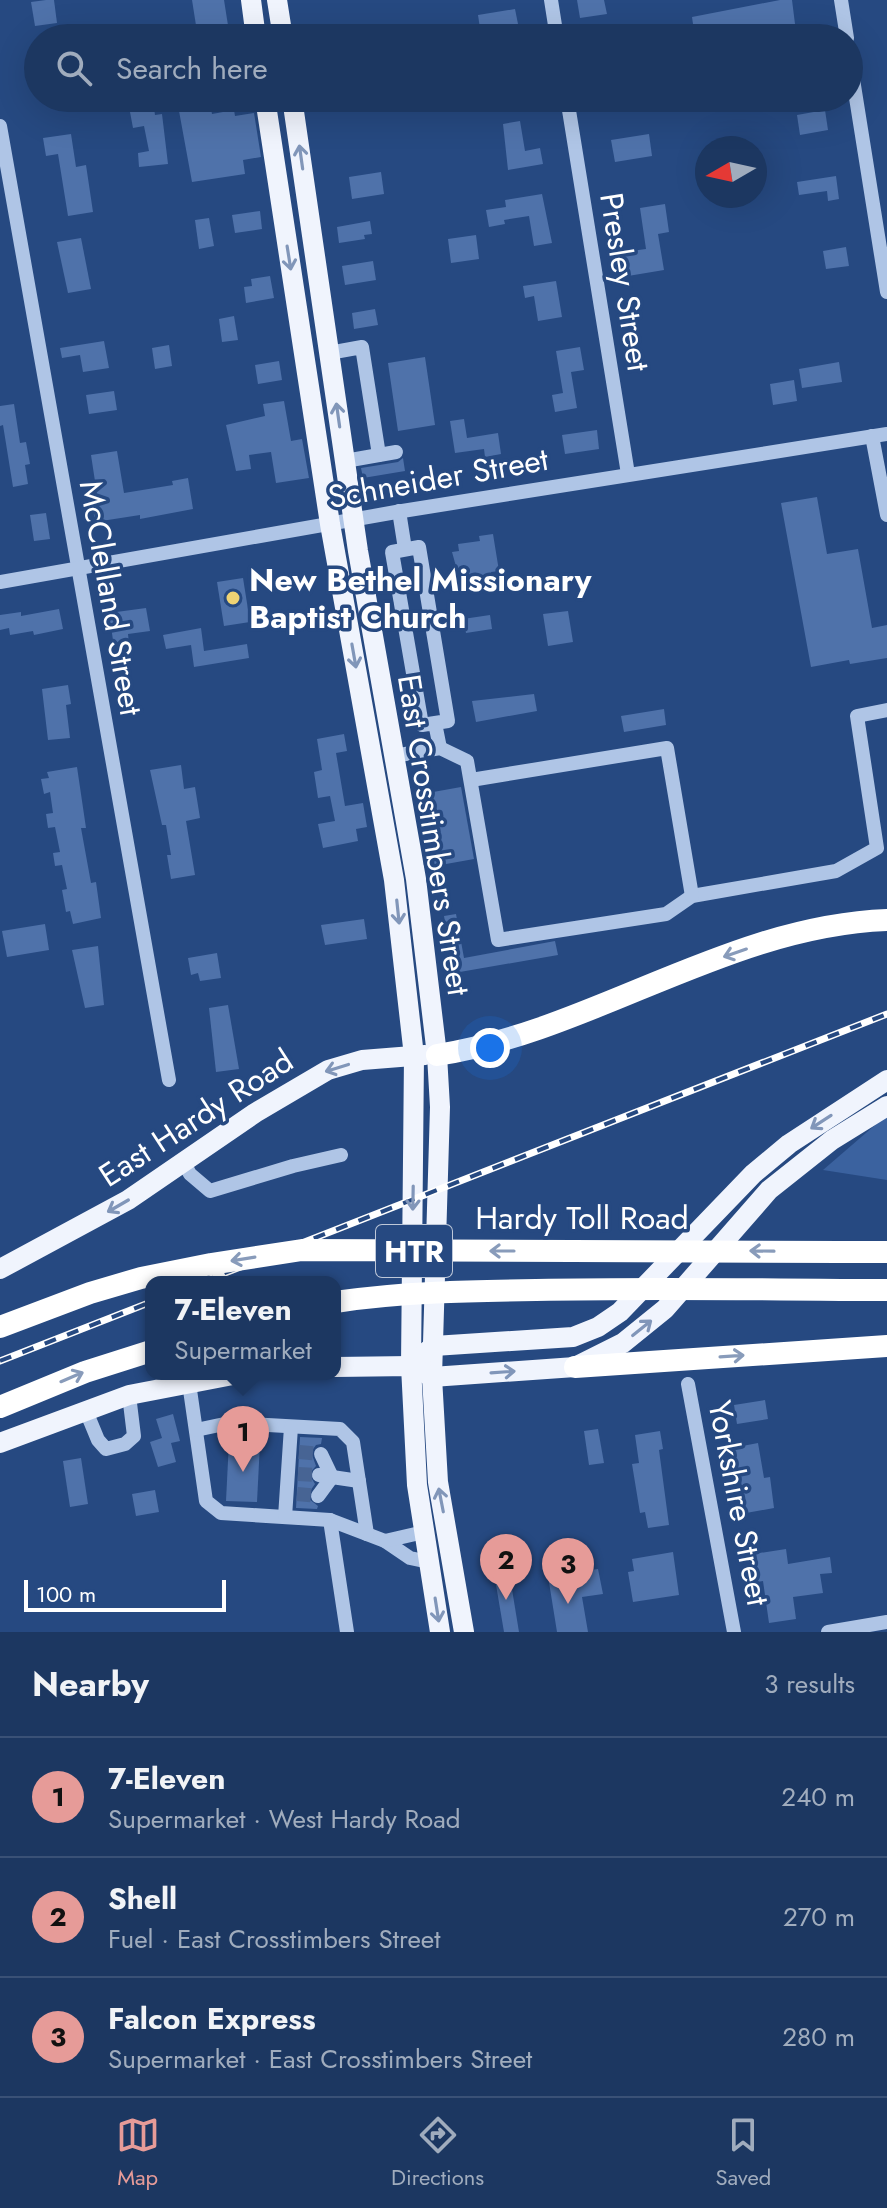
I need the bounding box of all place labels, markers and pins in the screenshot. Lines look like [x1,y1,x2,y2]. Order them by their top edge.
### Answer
place label: New Bethel Missionary Baptist Church [249,557,592,640]
marker: New Bethel Missionary Baptist Church [224,589,242,607]
pin: 1 [217,1406,269,1472]
pin: 2 [480,1534,532,1600]
pin: 3 [542,1538,594,1604]

